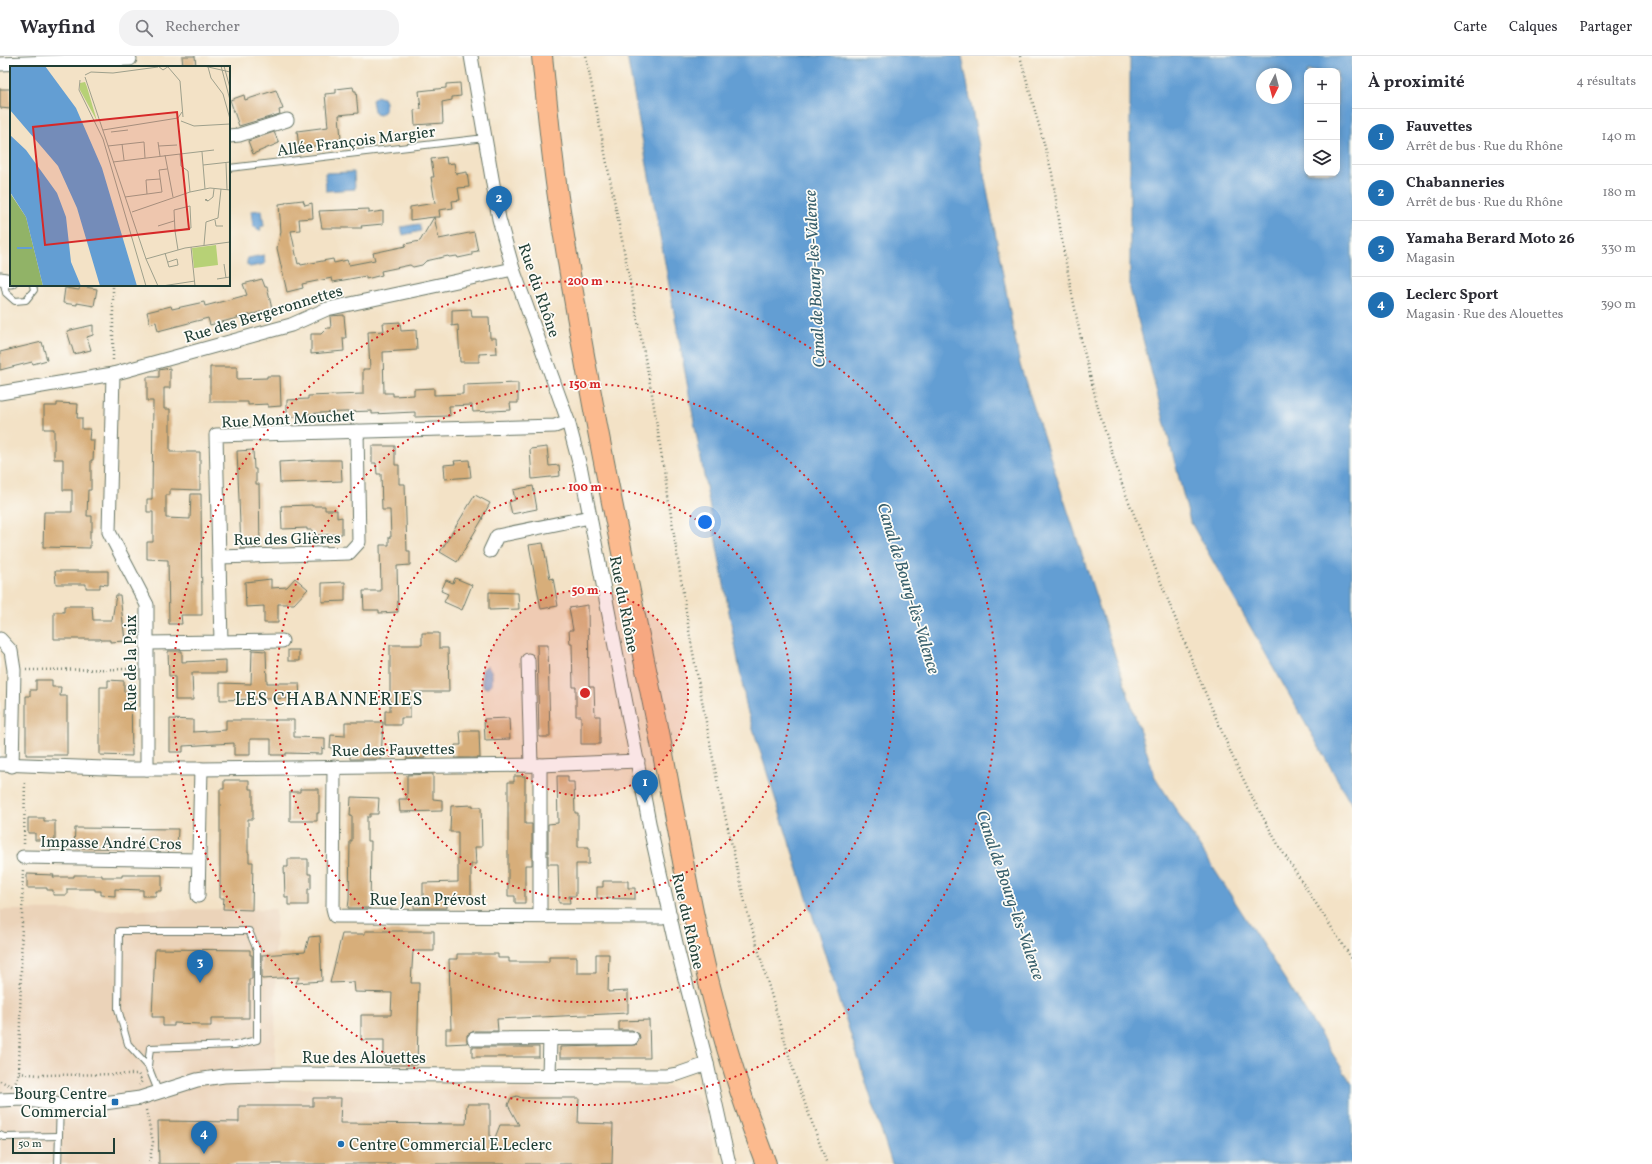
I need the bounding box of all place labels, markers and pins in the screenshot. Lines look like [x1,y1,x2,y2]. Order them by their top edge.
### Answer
pin: 2 [486,186,512,219]
centre of rings [578,686,592,700]
pin: 1 [632,770,658,803]
pin: 3 [187,950,213,983]
place label: Bourg Centre Commercial [14,1084,107,1124]
marker: Bourg Centre Commercial [110,1097,120,1107]
pin: 4 [191,1121,217,1154]
place label: Centre Commercial E.Leclerc [349,1135,552,1157]
marker: Centre Commercial E.Leclerc [336,1139,346,1149]

